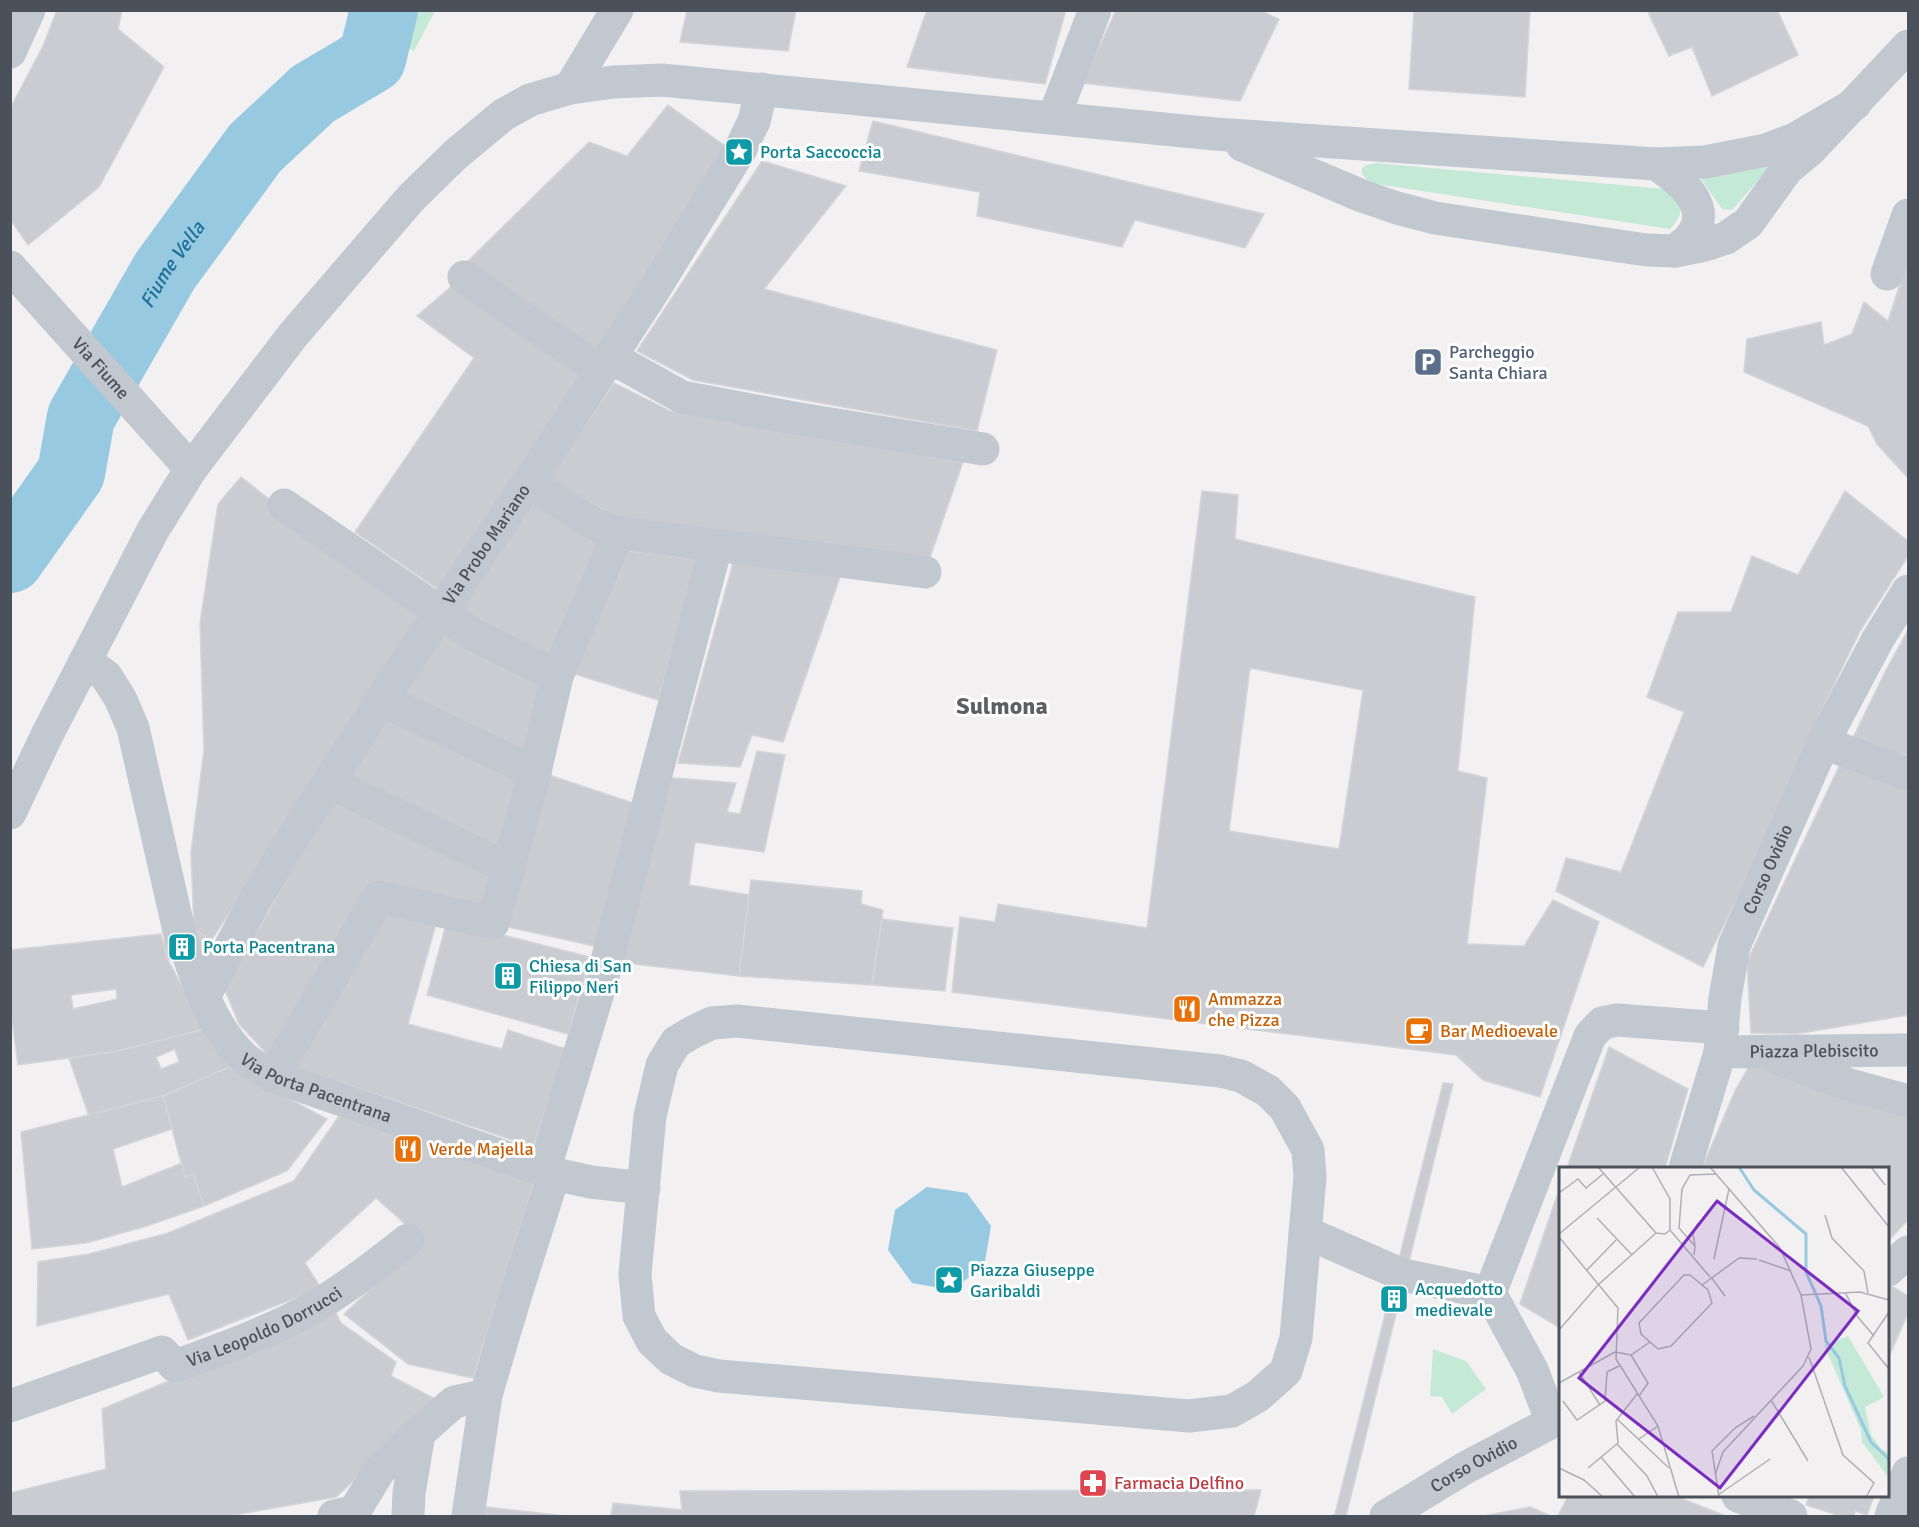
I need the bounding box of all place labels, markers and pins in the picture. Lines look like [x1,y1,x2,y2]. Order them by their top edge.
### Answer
place icon: Porta Saccoccia [723,136,755,168]
place label: Porta Saccoccia [760,141,882,163]
place label: Parcheggio Santa Chiara [1449,341,1548,384]
parking icon: Parcheggio Santa Chiara [1412,346,1444,378]
building icon: Porta Pacentrana [166,931,198,963]
place label: Porta Pacentrana [203,936,335,958]
place label: Chiesa di San Filippo Neri [529,955,632,998]
building icon: Chiesa di San Filippo Neri [492,960,524,992]
place label: Ammazza che Pizza [1208,988,1282,1031]
restaurant icon: Ammazza che Pizza [1171,993,1203,1025]
cafe icon: Bar Medioevale [1403,1015,1435,1047]
place label: Bar Medioevale [1440,1020,1558,1042]
restaurant icon: Verde Majella [392,1133,424,1165]
place label: Verde Majella [429,1138,534,1160]
place label: Piazza Giuseppe Garibaldi [970,1259,1095,1302]
place icon: Piazza Giuseppe Garibaldi [933,1264,965,1296]
place label: Acquedotto medievale [1415,1278,1503,1321]
building icon: Acquedotto medievale [1378,1283,1410,1315]
pharmacy icon: Farmacia Delfino [1077,1467,1109,1499]
place label: Farmacia Delfino [1114,1472,1244,1494]

